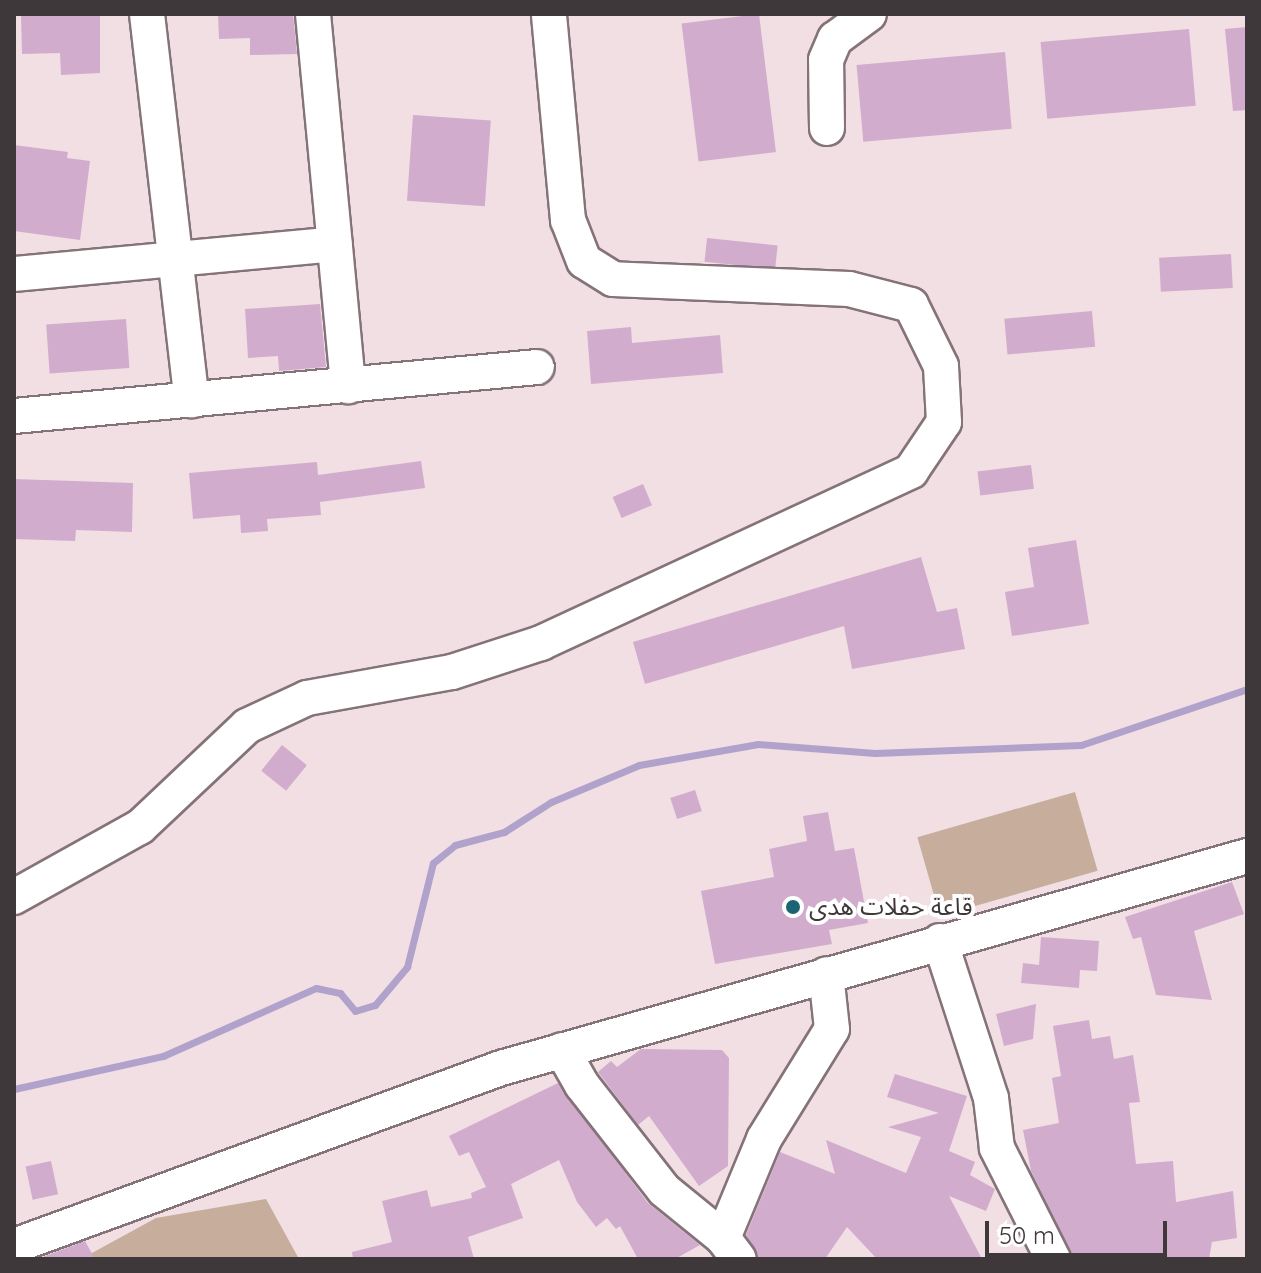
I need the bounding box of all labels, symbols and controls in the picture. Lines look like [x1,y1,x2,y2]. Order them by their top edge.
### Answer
place label: قاعة حفلات هدى [809,893,973,921]
marker: قاعة حفلات هدى [784,898,802,916]
scale bar [989,1205,1171,1255]
text: 50 m [999,1220,1055,1250]

